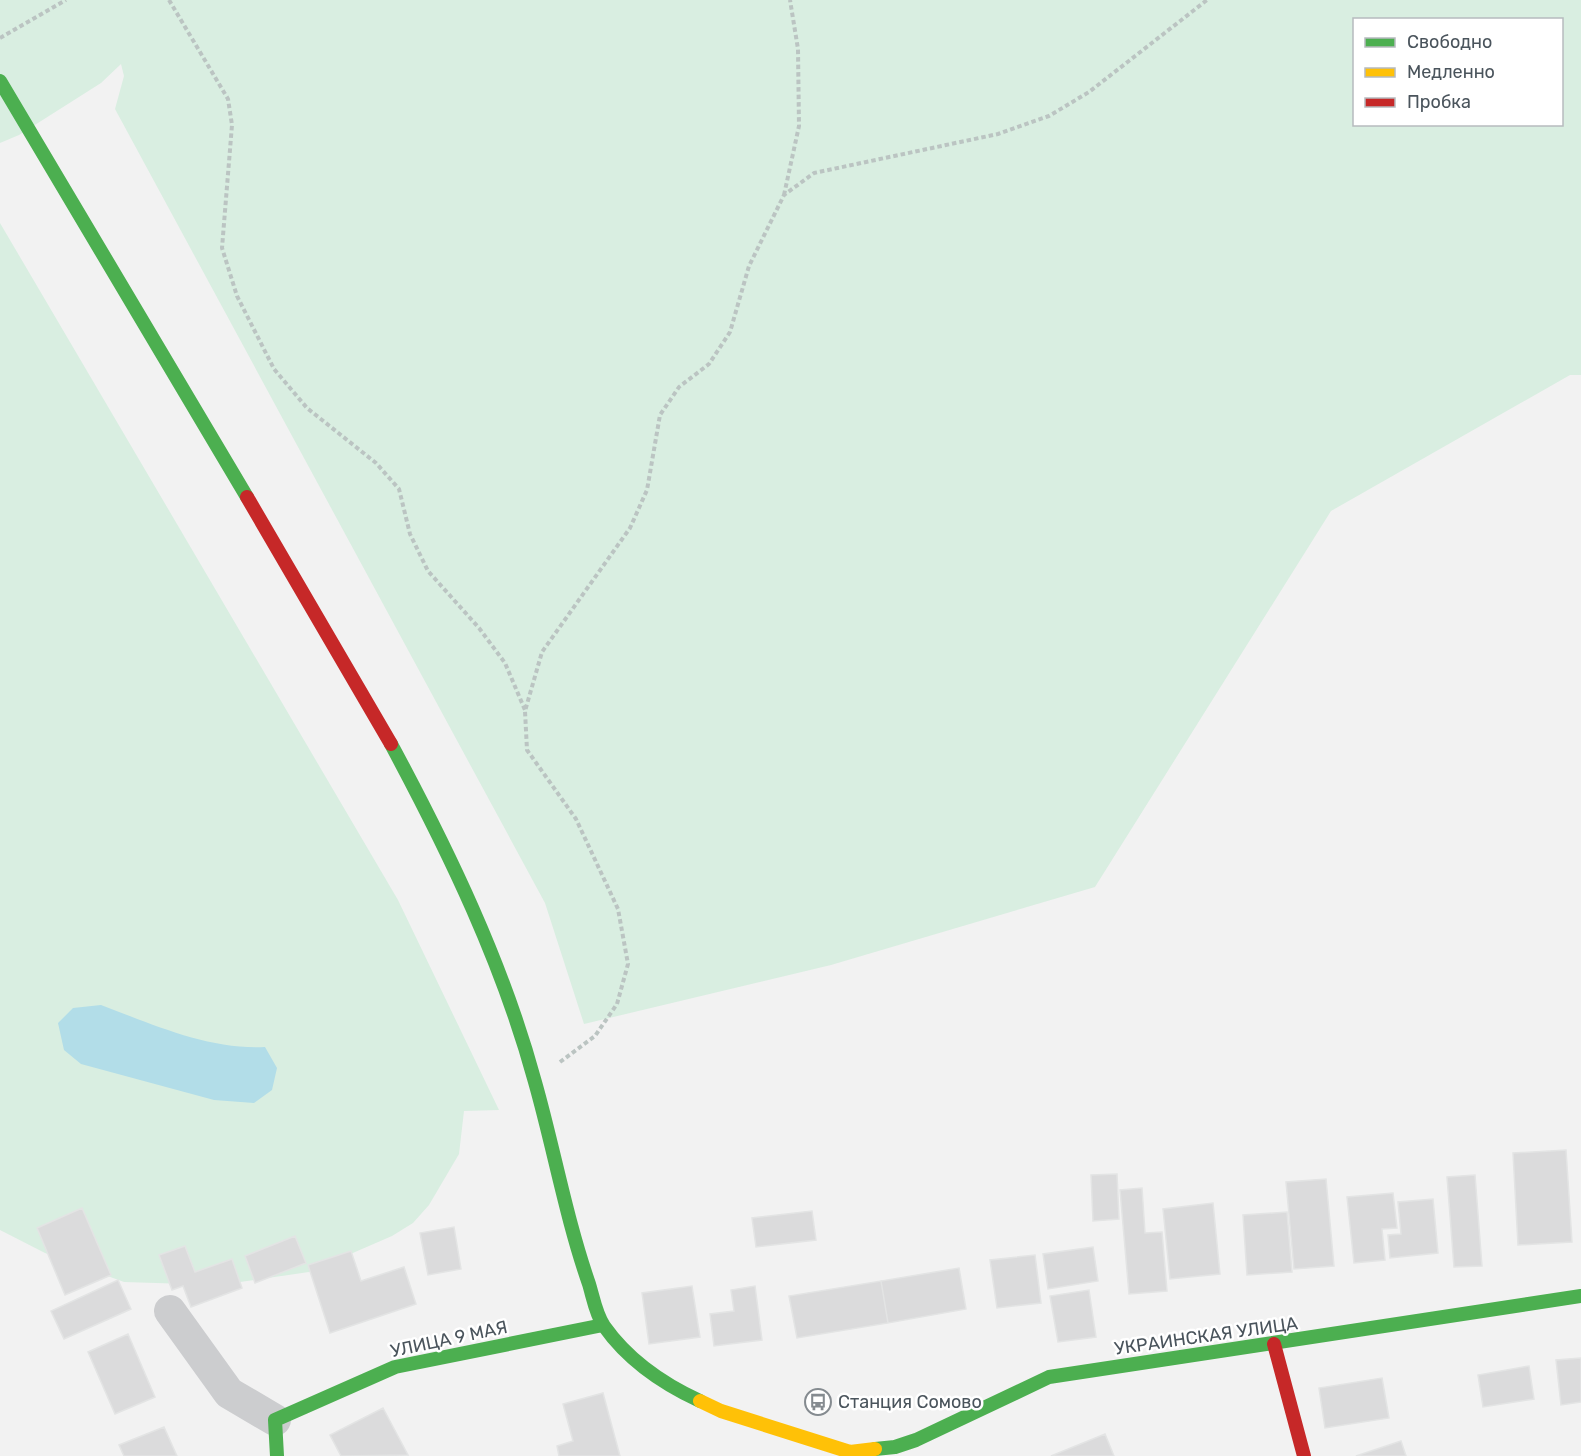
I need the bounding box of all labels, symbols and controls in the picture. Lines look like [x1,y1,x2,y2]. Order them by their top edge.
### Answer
legend [1353,18,1563,126]
text: Свободно [1407,31,1492,53]
text: Медленно [1407,61,1495,83]
text: Пробка [1407,91,1471,113]
street label: УКРАИНСКАЯ УЛИЦА [1113,1312,1299,1360]
street label: УЛИЦА 9 МАЯ [388,1316,510,1362]
bus stop icon: Станция Сомово [803,1387,833,1417]
place label: Станция Сомово [838,1391,982,1413]

